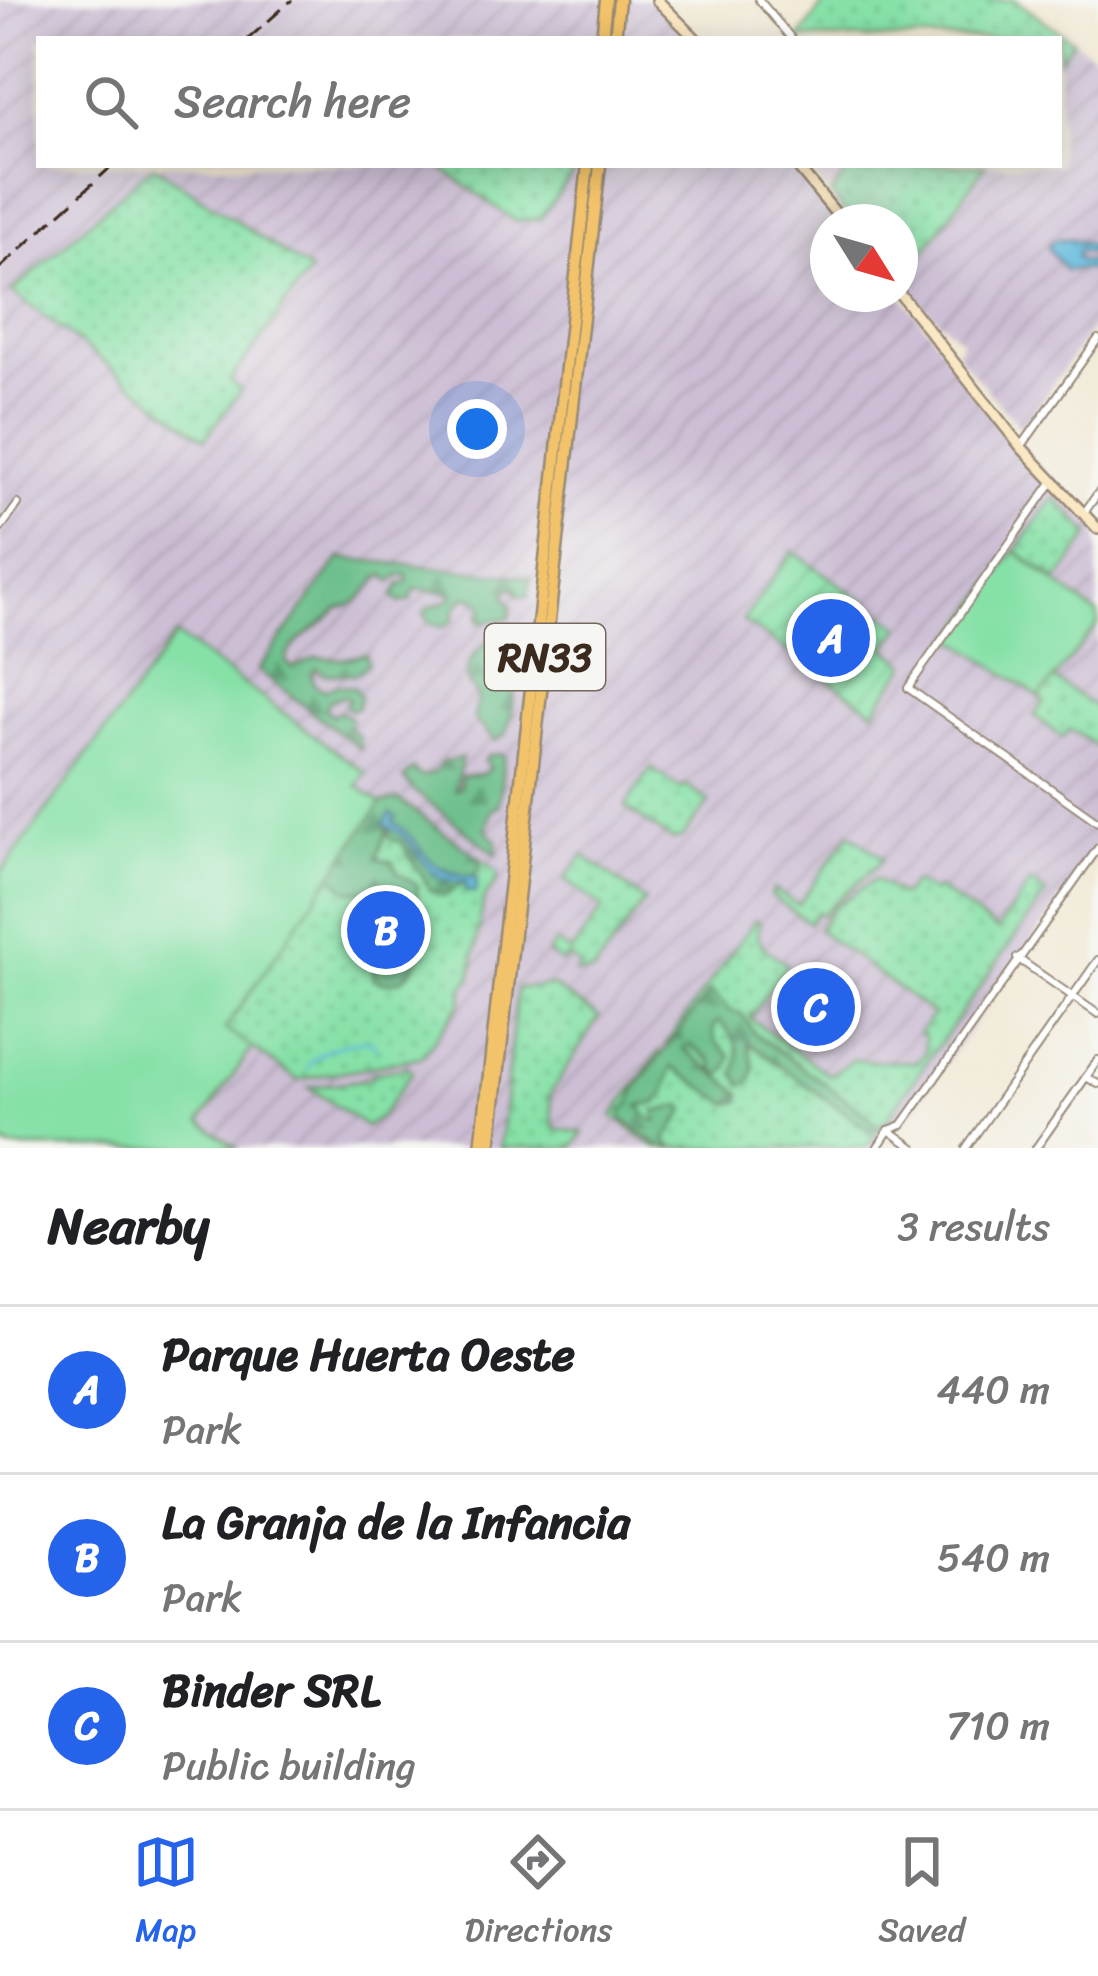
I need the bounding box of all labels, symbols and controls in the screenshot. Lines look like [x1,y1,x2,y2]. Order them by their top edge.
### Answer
search box [36,36,1062,168]
text: Search here [174,62,411,142]
icon: search [78,69,144,135]
north arrow [810,204,918,312]
your location [447,399,507,459]
pin: A [792,593,870,683]
road number: RN33 [485,624,605,690]
pin: B [347,885,425,975]
pin: C [777,962,855,1052]
text: Nearby [48,1181,209,1271]
text: 3 results [897,1192,1050,1261]
text: Parque Huerta Oeste [162,1315,575,1395]
text: A [74,1355,100,1424]
text: 440 m [937,1355,1050,1424]
text: Park [162,1395,242,1464]
text: La Granja de la Infancia [162,1483,630,1563]
text: B [75,1523,99,1592]
text: 540 m [937,1523,1050,1592]
text: Park [162,1563,242,1632]
text: Binder SRL [162,1651,380,1731]
text: C [75,1691,99,1760]
text: 710 m [946,1691,1050,1760]
text: Public building [162,1731,416,1800]
tab: Map [133,1829,199,1959]
tab: Directions [465,1829,612,1959]
tab: Saved [878,1829,965,1959]

